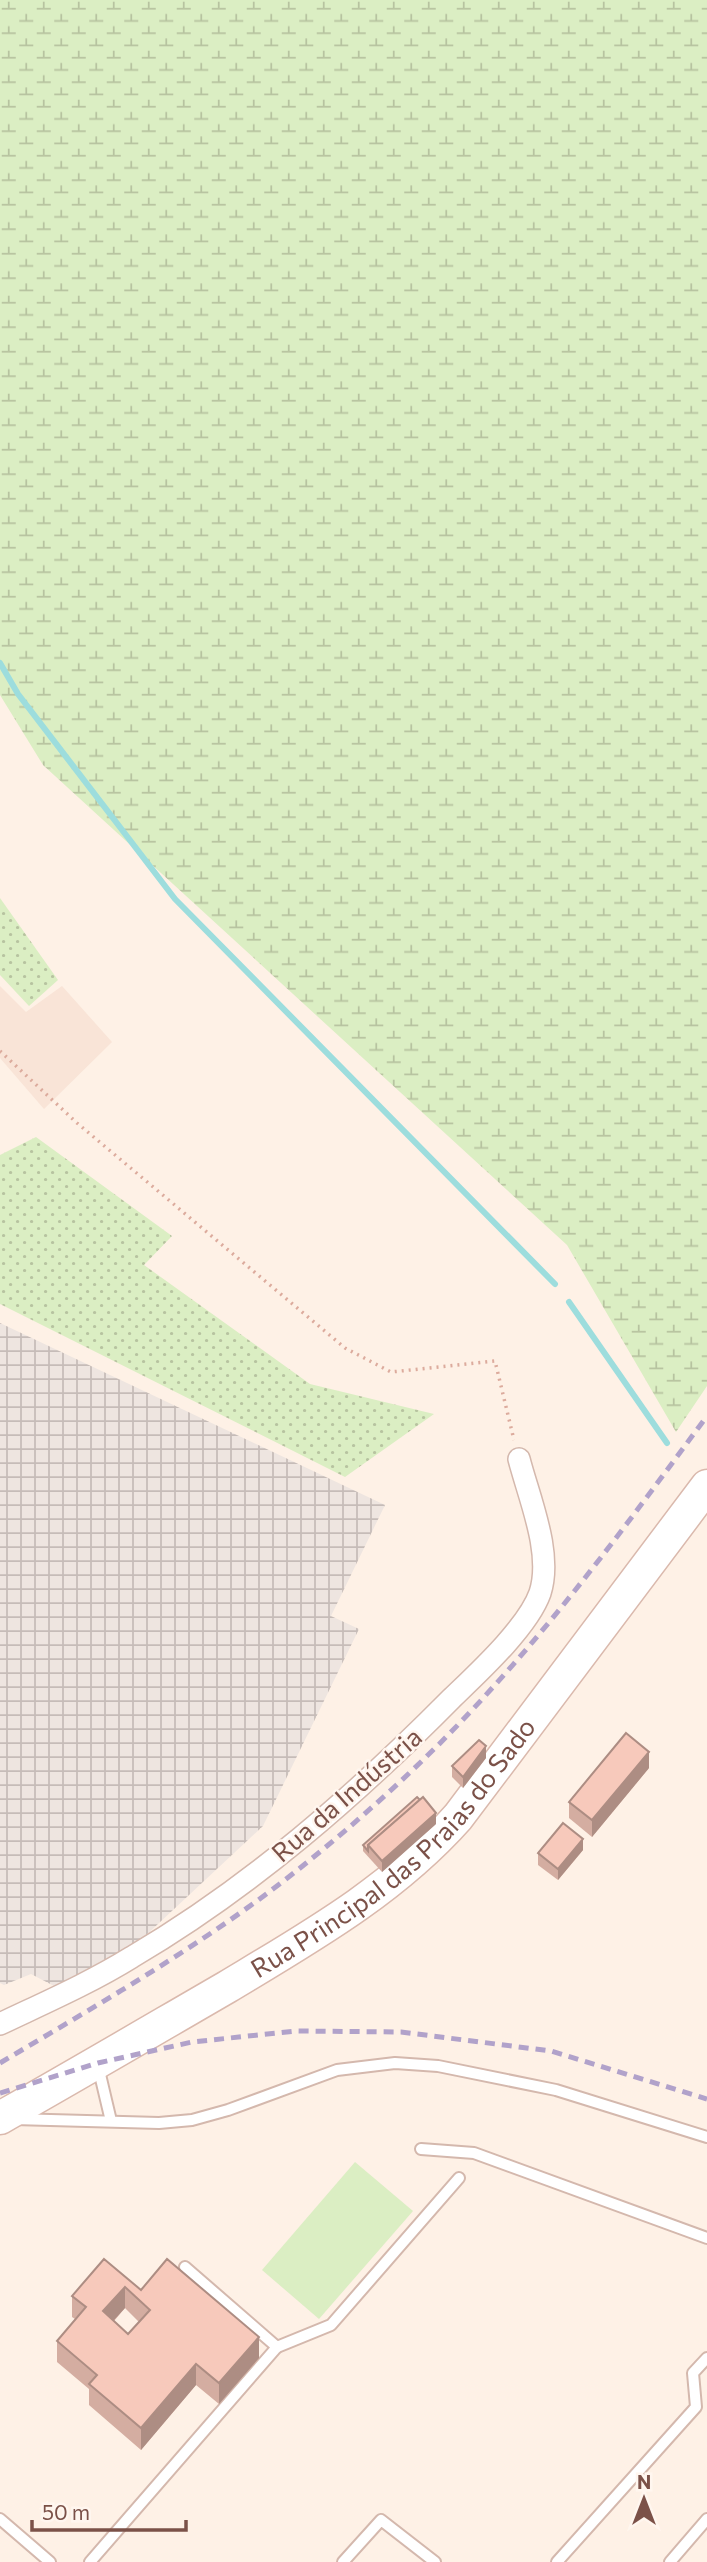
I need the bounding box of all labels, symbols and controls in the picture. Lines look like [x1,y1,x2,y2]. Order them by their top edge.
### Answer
street label: Rua Principal das Praias do Sado [245,1712,541,1983]
street label: Rua da Indústria [265,1720,427,1867]
north arrow [609,2464,679,2534]
text: N [637,2470,651,2493]
scale bar [32,2488,186,2532]
text: 50 m [42,2499,90,2524]

